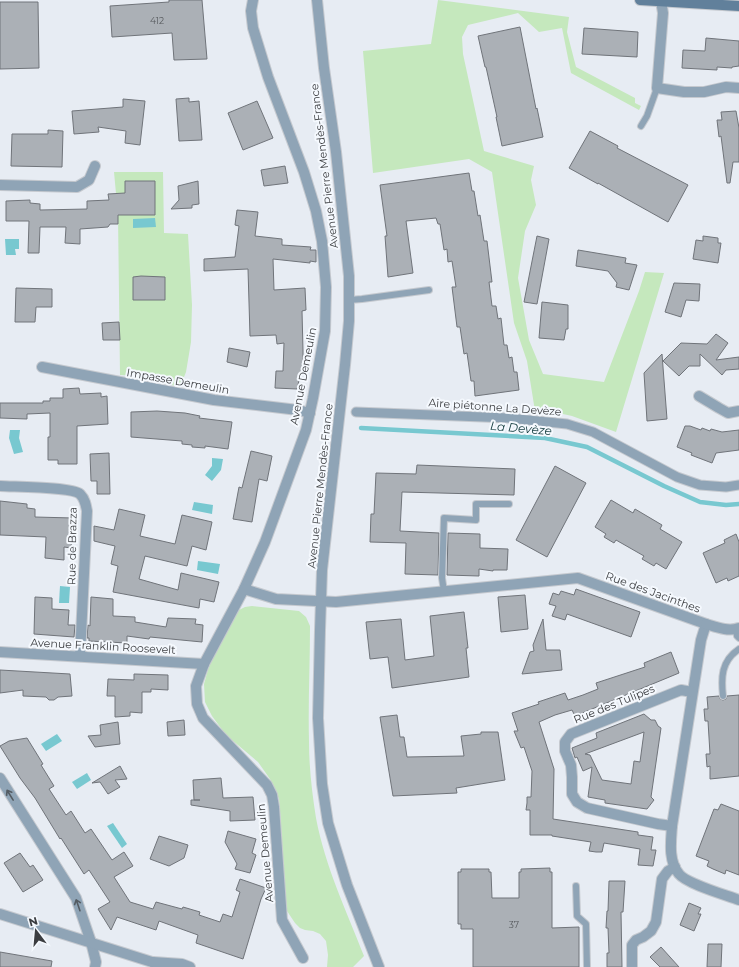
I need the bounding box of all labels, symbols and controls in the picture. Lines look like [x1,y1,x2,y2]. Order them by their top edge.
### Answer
house number: 412 [150,15,164,26]
street label: Avenue Pierre Mendès-France [307,83,341,249]
street label: Avenue Demeulin [287,326,319,426]
street label: Impasse Demeulin [126,365,230,397]
street label: Aire piétonne La Devèze [428,395,562,419]
street label: Avenue Pierre Mendès-France [304,402,336,569]
water label: La Devèze [489,418,553,438]
street label: Rue de Brazza [64,507,80,585]
street label: Rue des Jacinthes [604,568,703,616]
street label: Avenue Franklin Roosevelt [30,635,176,657]
street label: Rue des Tulipes [571,681,657,727]
one-way arrow [6,789,14,801]
street label: Avenue Demeulin [254,803,276,903]
one-way arrow [74,900,82,912]
north arrow [16,911,56,951]
text: N [27,913,39,929]
house number: 37 [509,919,519,930]

